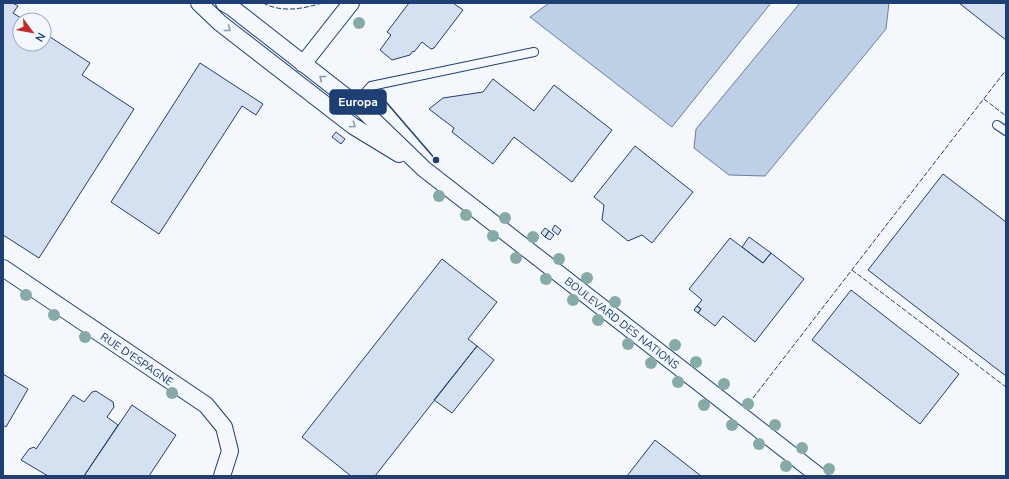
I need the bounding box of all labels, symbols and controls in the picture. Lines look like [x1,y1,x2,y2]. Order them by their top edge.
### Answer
north arrow [12,12,52,52]
one-way arrow [223,25,230,32]
text: N [32,30,49,45]
one-way arrow [319,76,326,83]
callout: Europa [330,90,386,114]
text: Europa [338,94,378,110]
one-way arrow [349,120,356,128]
street label: BOULEVARD DES NATIONS [561,274,682,373]
street label: RUE D'ESPAGNE [97,329,176,389]

